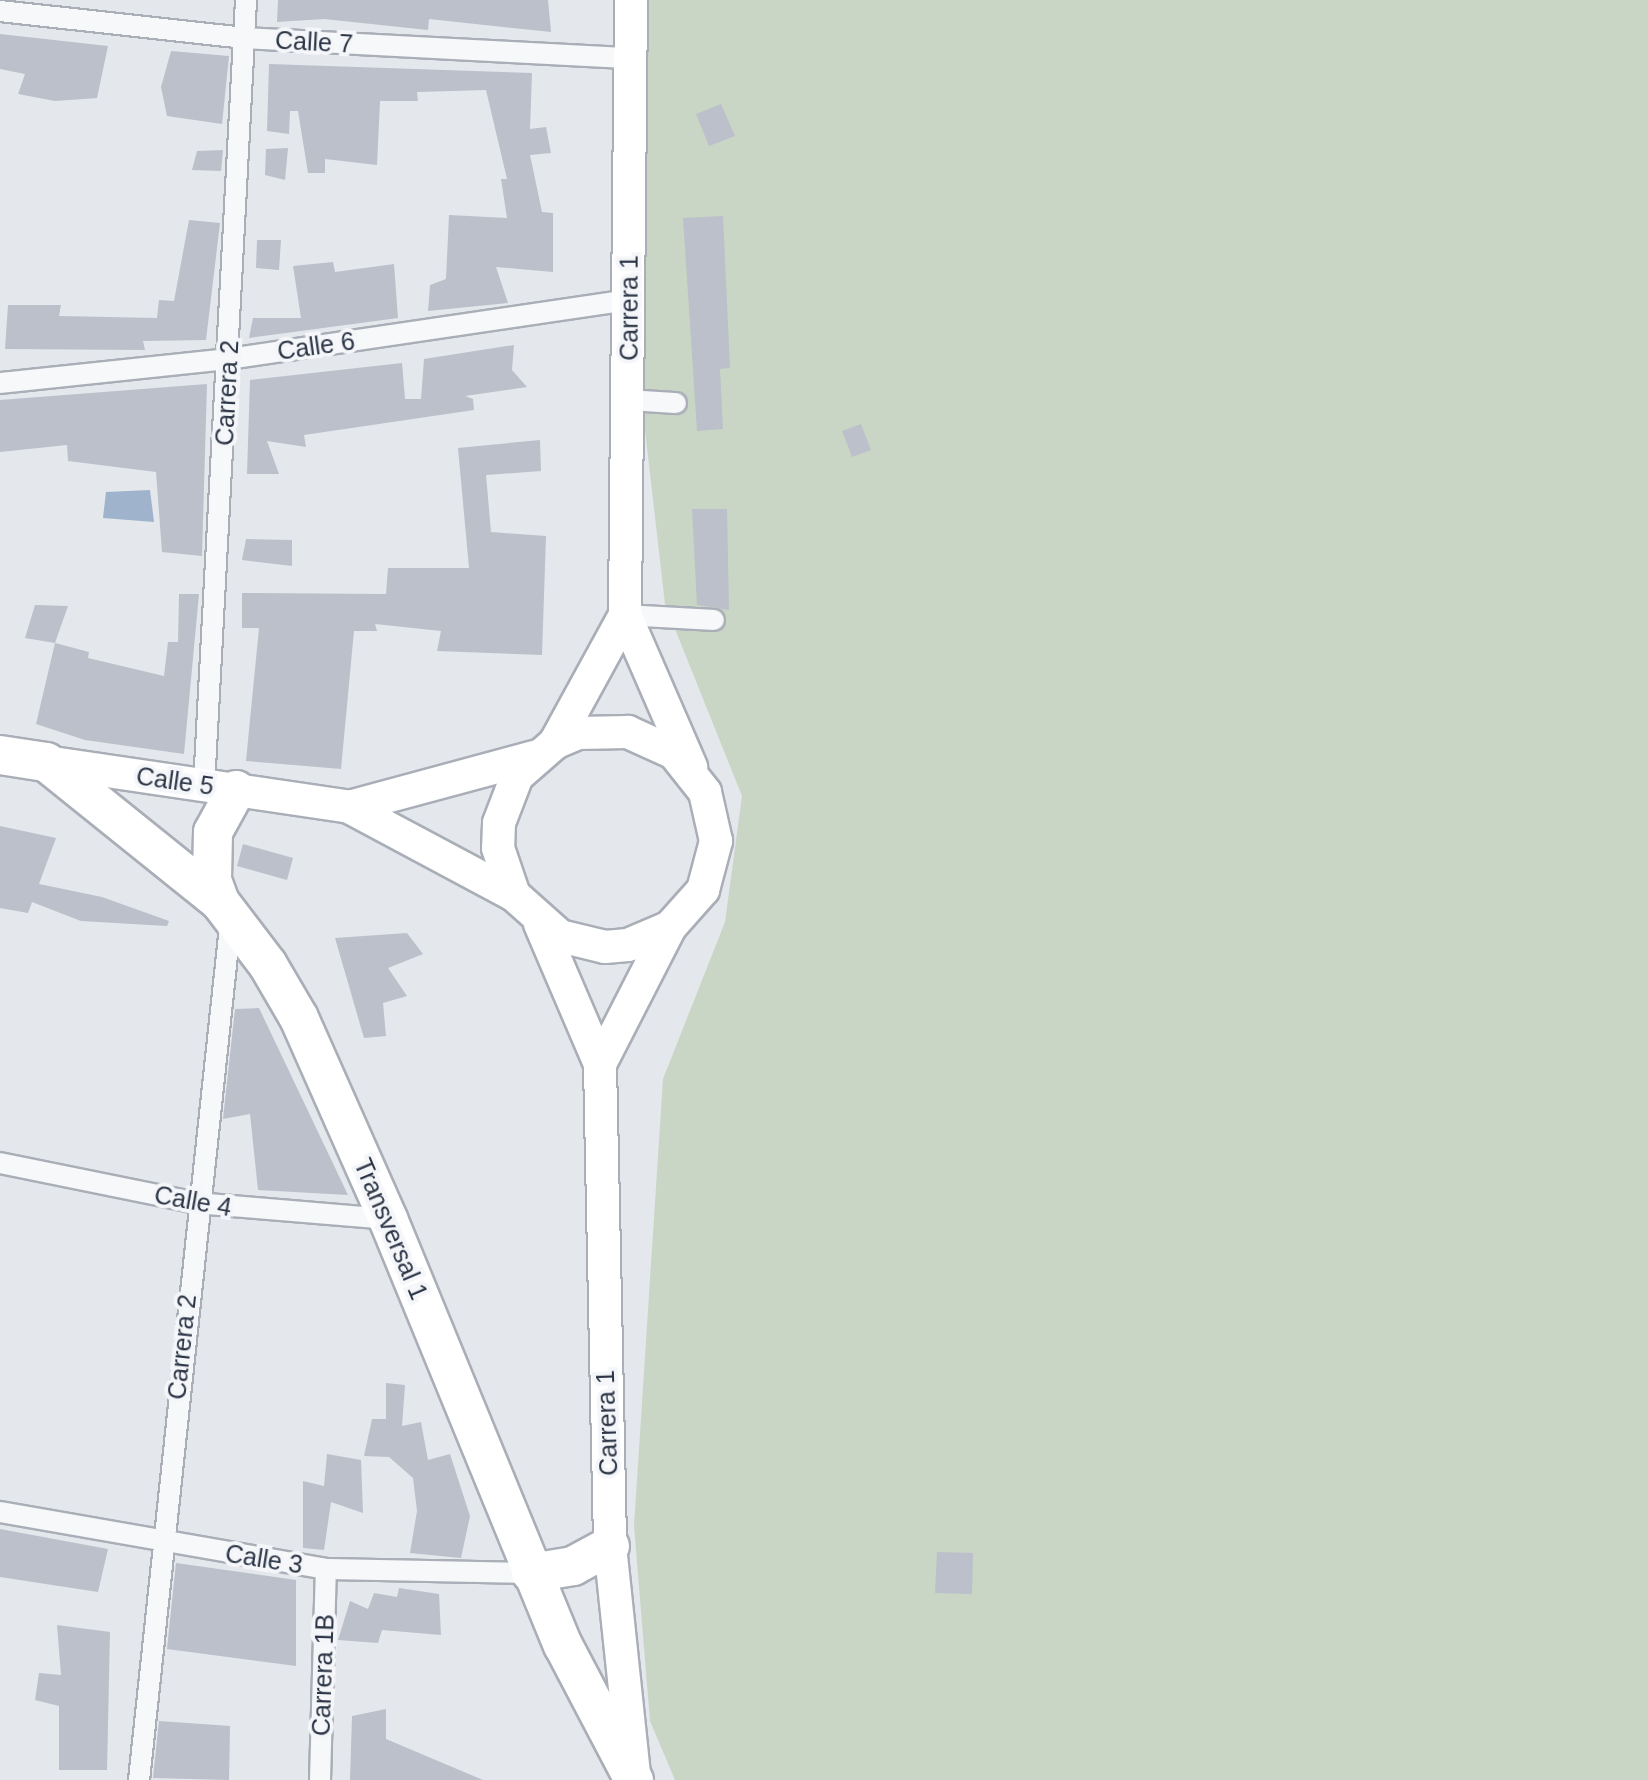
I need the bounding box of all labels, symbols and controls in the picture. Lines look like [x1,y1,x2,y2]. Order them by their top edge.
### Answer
street label: Calle 7 [274,25,354,59]
street label: Carrera 1 [614,255,644,361]
street label: Calle 6 [275,326,357,366]
street label: Carrera 2 [209,339,245,447]
street label: Calle 5 [134,761,216,801]
street label: Transversal 1 [348,1154,434,1304]
street label: Calle 4 [152,1179,234,1223]
street label: Carrera 2 [162,1293,202,1401]
street label: Carrera 1 [590,1370,624,1476]
street label: Calle 3 [223,1538,305,1580]
street label: Carrera 1B [306,1613,340,1737]

